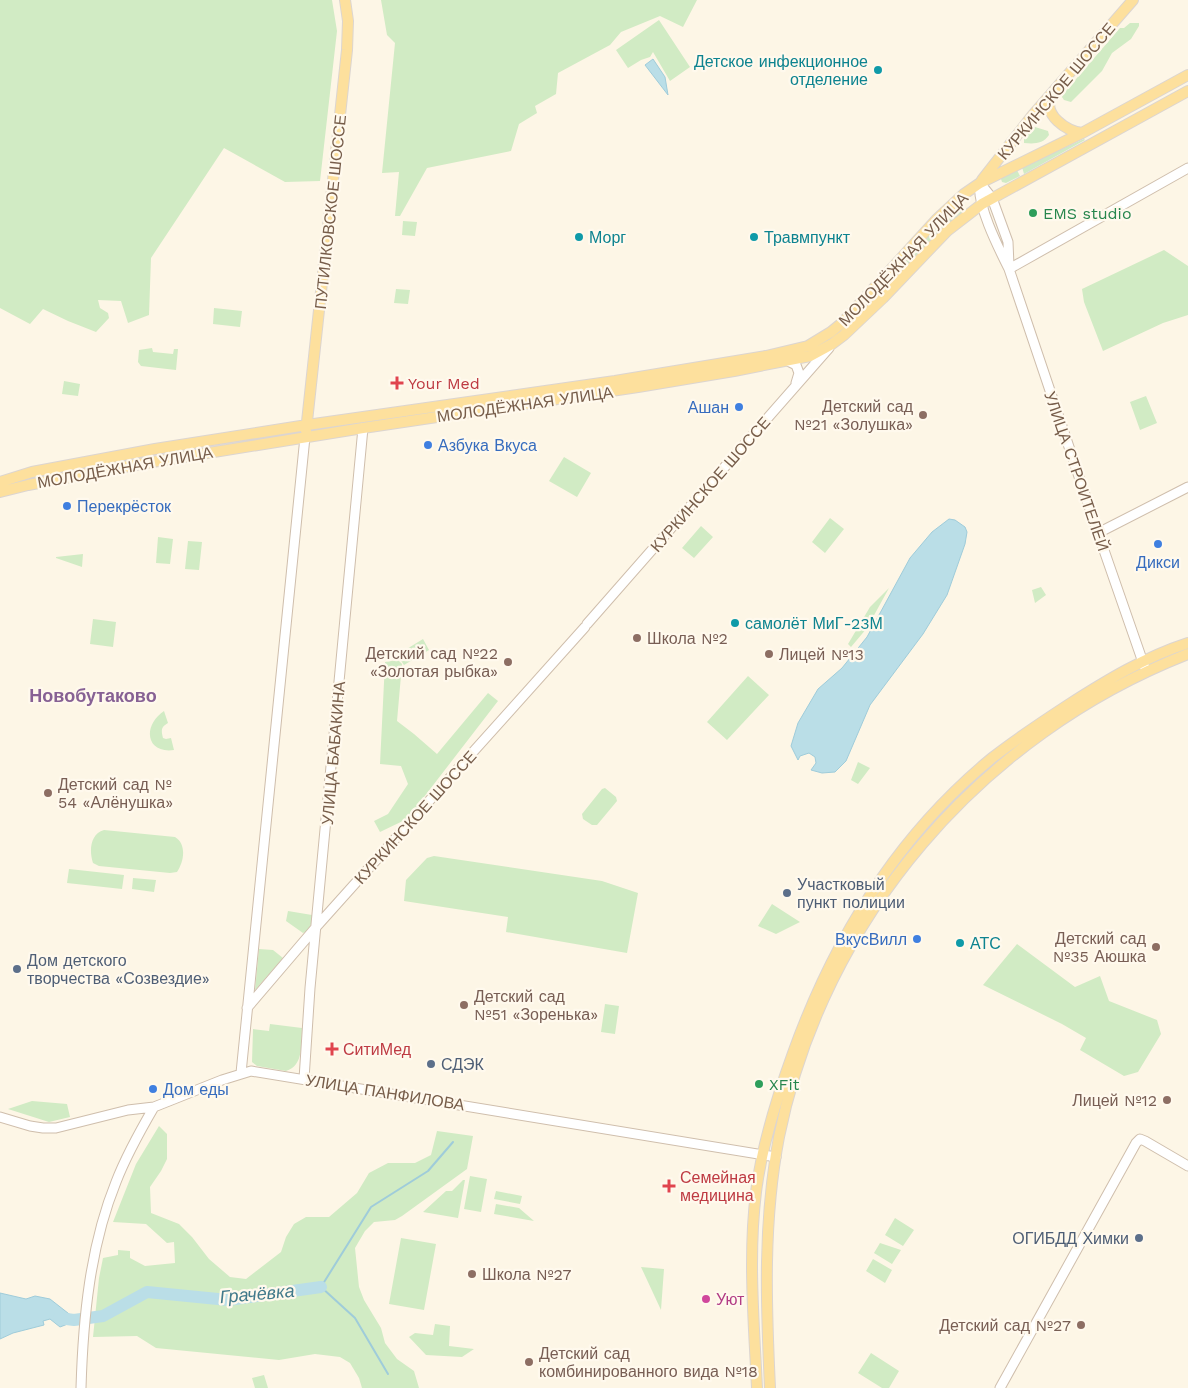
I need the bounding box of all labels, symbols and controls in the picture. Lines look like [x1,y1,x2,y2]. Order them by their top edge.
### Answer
street label: КУРКИНСКОЕ ШОССЕ [994,19,1119,164]
place label: Детское инфекционное отделение [694,52,868,89]
marker: Детское инфекционное отделение [872,64,884,76]
street label: ПУТИЛКОВСКОЕ ШОССЕ [311,114,350,310]
street label: МОЛОДЁЖНАЯ УЛИЦА [835,189,972,330]
place label: EMS studio [1043,204,1131,223]
marker: EMS studio [1027,207,1039,219]
place label: Морг [589,228,626,247]
place label: Травмпункт [764,228,851,247]
marker: Морг [573,231,585,243]
marker: Травмпункт [748,231,760,243]
place label: Your Med [408,374,480,393]
marker: Your Med [390,376,404,390]
street label: МОЛОДЁЖНАЯ УЛИЦА [436,383,615,426]
street label: УЛИЦА СТРОИТЕЛЕЙ [1040,389,1113,554]
place label: Детский сад №21 «Золушка» [794,397,914,434]
place label: Ашан [688,398,729,417]
marker: Ашан [733,401,745,413]
marker: Детский сад №21 «Золушка» [917,409,929,421]
street label: КУРКИНСКОЕ ШОССЕ [646,413,774,556]
place label: Азбука Вкуса [438,436,537,455]
marker: Азбука Вкуса [422,439,434,451]
street label: МОЛОДЁЖНАЯ УЛИЦА [36,443,215,492]
place label: Перекрёсток [77,497,172,516]
marker: Перекрёсток [61,500,73,512]
marker: Дикси [1152,538,1164,550]
place label: Дикси [1136,553,1180,572]
place label: самолёт МиГ-23М [745,614,883,633]
marker: самолёт МиГ-23М [729,617,741,629]
place label: Школа №2 [647,629,728,648]
marker: Школа №2 [631,632,643,644]
place label: Детский сад №22 «Золотая рыбка» [365,644,498,681]
place label: Лицей №13 [779,645,864,664]
marker: Лицей №13 [763,648,775,660]
marker: Детский сад №22 «Золотая рыбка» [502,656,514,668]
street label: УЛИЦА БАБАКИНА [318,680,349,826]
district label: Новобутаково [29,685,157,706]
street label: КУРКИНСКОЕ ШОССЕ [350,747,480,888]
place label: Детский сад № 54 «Алёнушка» [58,775,173,812]
marker: Детский сад № 54 «Алёнушка» [42,787,54,799]
place label: Участковый пункт полиции [797,875,905,912]
marker: Участковый пункт полиции [781,887,793,899]
place label: Детский сад №35 Аюшка [1053,929,1147,966]
place label: ВкусВилл [835,930,907,949]
marker: ВкусВилл [911,933,923,945]
place label: АТС [970,934,1001,953]
marker: АТС [954,937,966,949]
marker: Детский сад №35 Аюшка [1150,941,1162,953]
place label: Дом детского творчества «Созвездие» [27,951,210,988]
marker: Дом детского творчества «Созвездие» [11,963,23,975]
place label: Детский сад №51 «Зоренька» [474,987,598,1024]
marker: Детский сад №51 «Зоренька» [458,999,470,1011]
place label: СитиМед [343,1040,412,1059]
marker: СитиМед [325,1042,339,1056]
place label: СДЭК [441,1055,485,1074]
marker: СДЭК [425,1058,437,1070]
street label: УЛИЦА ПАНФИЛОВА [304,1071,466,1115]
place label: XFit [769,1075,800,1094]
marker: XFit [753,1078,765,1090]
place label: Дом еды [163,1080,229,1099]
marker: Дом еды [147,1083,159,1095]
place label: Лицей №12 [1072,1091,1157,1110]
marker: Лицей №12 [1161,1094,1173,1106]
place label: Семейная медицина [680,1168,756,1205]
marker: Семейная медицина [662,1179,676,1193]
place label: ОГИБДД Химки [1012,1229,1129,1248]
marker: ОГИБДД Химки [1133,1232,1145,1244]
place label: Школа №27 [482,1265,572,1284]
marker: Школа №27 [466,1268,478,1280]
water label: Грачёвка [219,1280,295,1307]
place label: Уют [716,1290,745,1309]
marker: Уют [700,1293,712,1305]
place label: Детский сад №27 [939,1316,1071,1335]
marker: Детский сад №27 [1075,1319,1087,1331]
place label: Детский сад комбинированного вида №18 [539,1344,758,1381]
marker: Детский сад комбинированного вида №18 [523,1356,535,1368]

